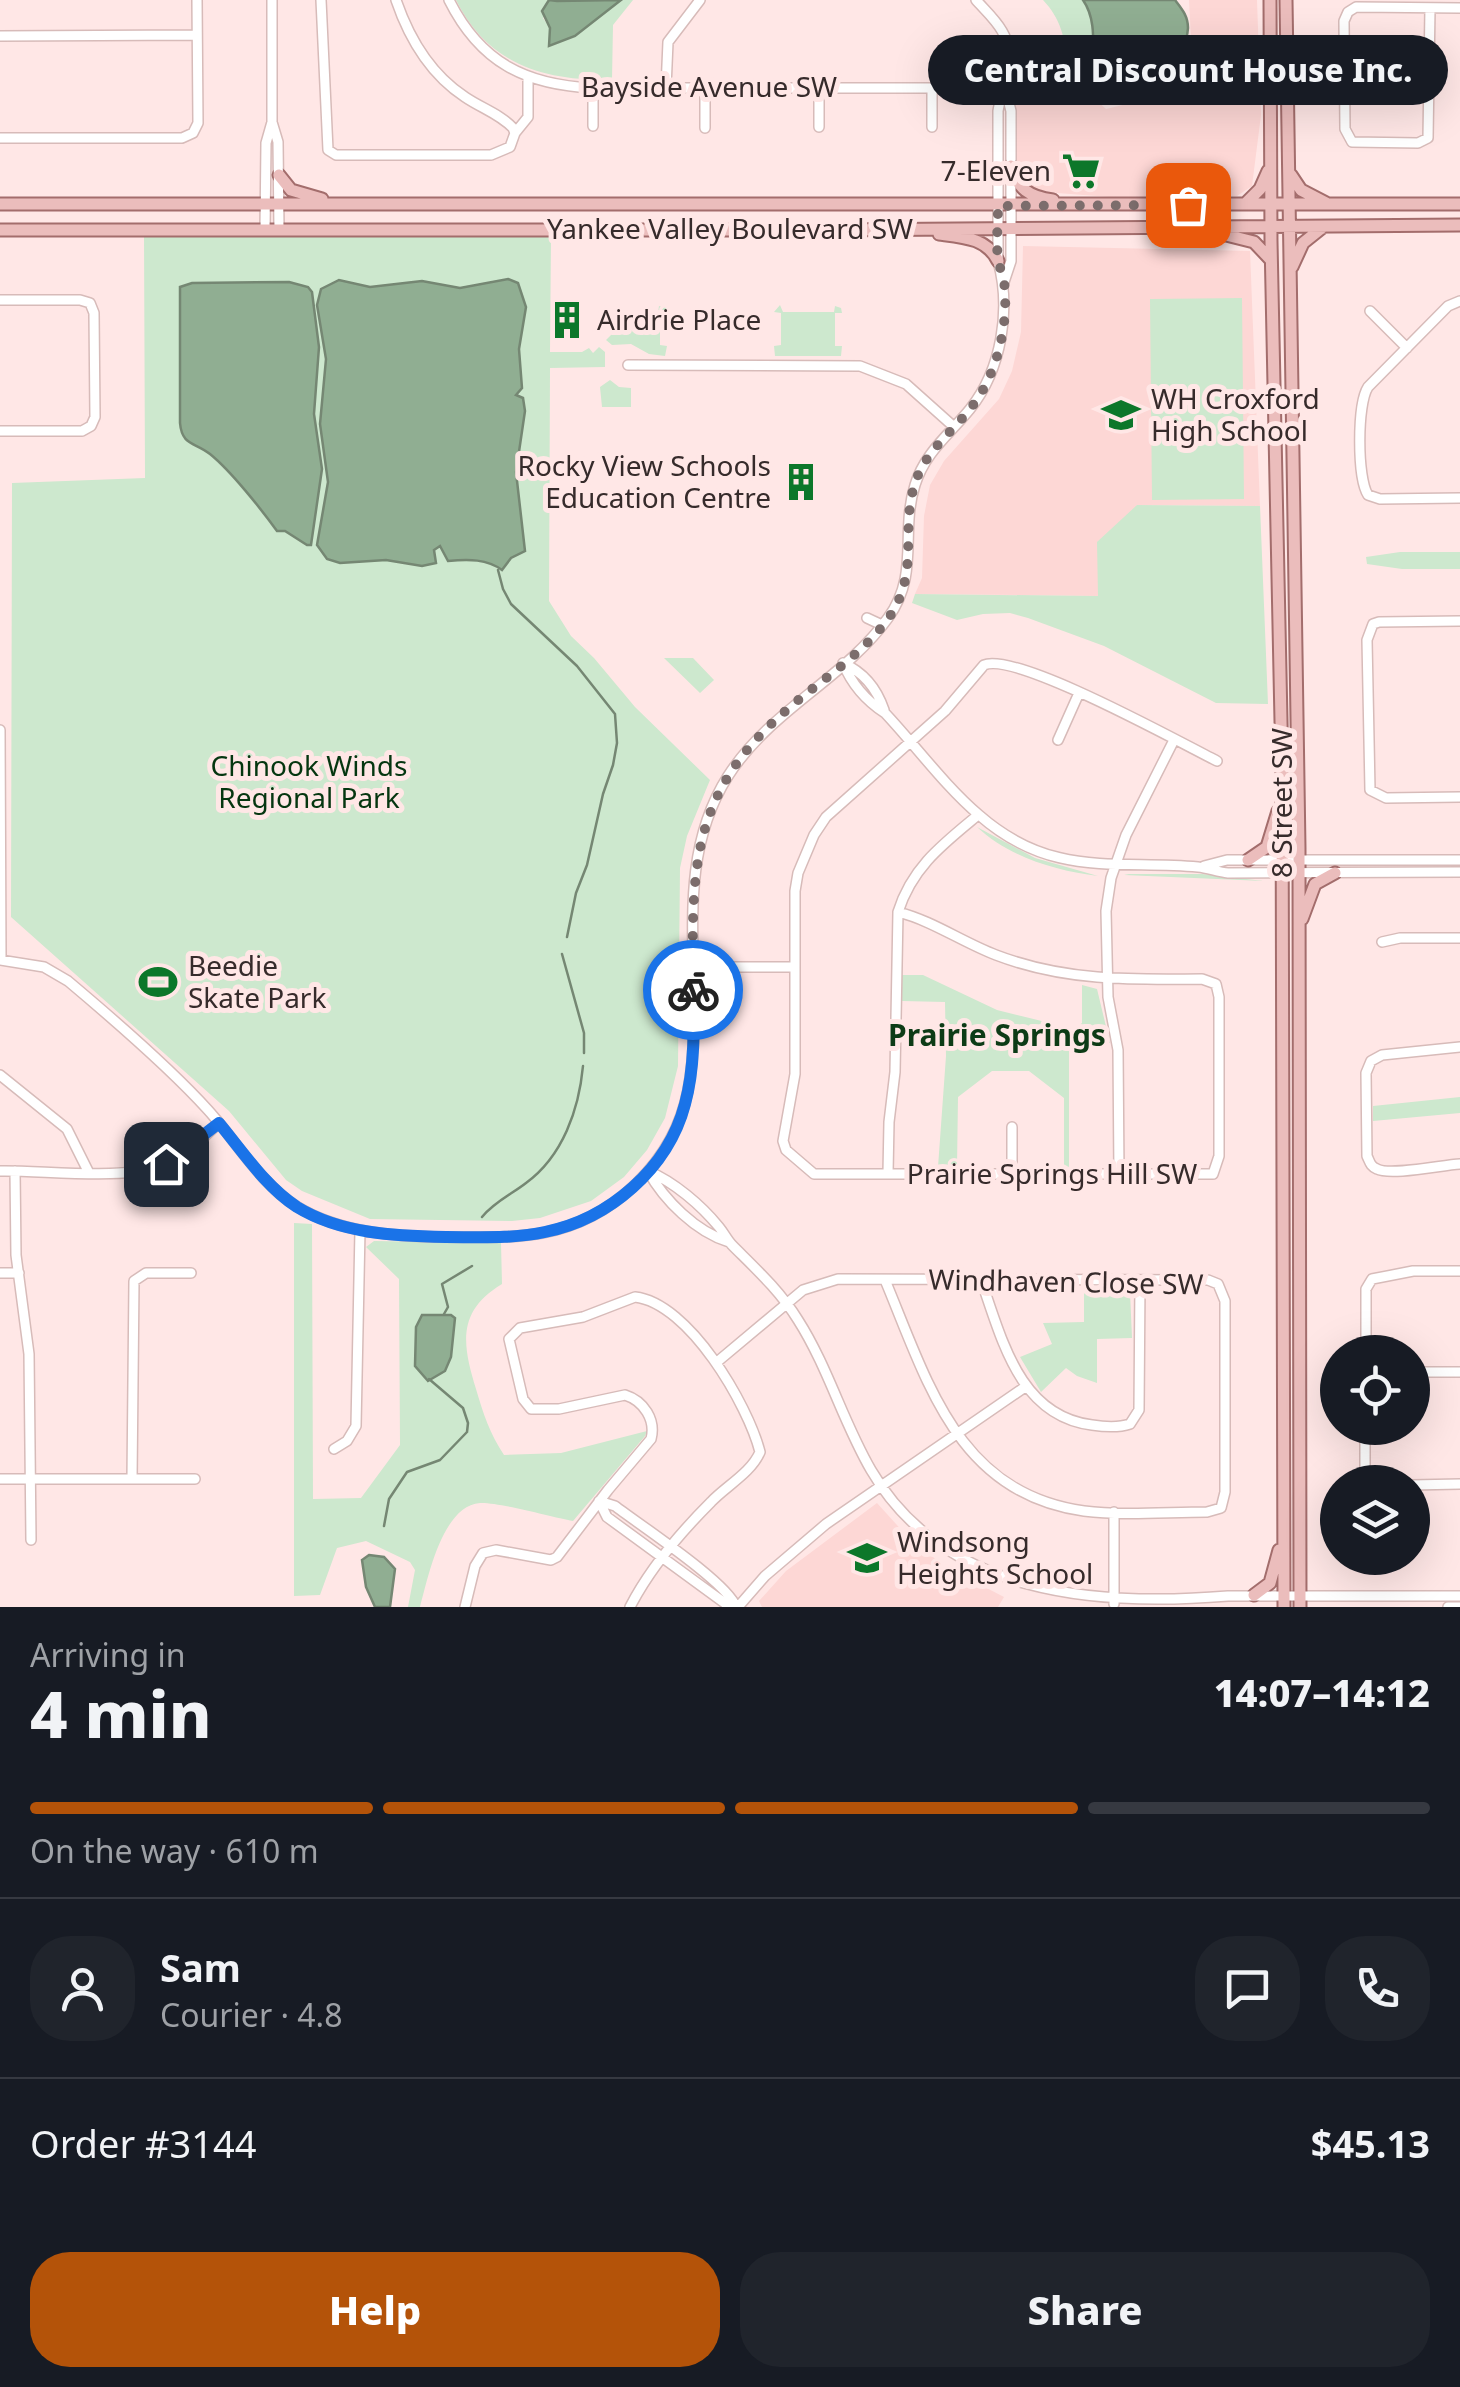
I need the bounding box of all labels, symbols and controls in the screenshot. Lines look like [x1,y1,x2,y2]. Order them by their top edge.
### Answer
callout: Central Discount House Inc. [928,35,1448,105]
text: Central Discount House Inc. [964,48,1412,91]
street label: Bayside Avenue SW [581,67,837,105]
supermarket icon: 7-Eleven [1060,150,1102,192]
place label: 7-Eleven [941,151,1051,189]
pin [1146,163,1231,248]
icon: bag [1161,178,1216,233]
street label: Yankee Valley Boulevard SW [547,209,913,247]
building icon: Airdrie Place [546,299,588,341]
place label: Airdrie Place [597,300,761,338]
place label: WH Croxford High School [1151,379,1320,449]
school or university icon: WH Croxford High School [1100,394,1142,436]
place label: Rocky View Schools Education Centre [518,446,771,516]
building icon: Rocky View Schools Education Centre [780,461,822,503]
street label: 8 Street SW [1262,728,1300,878]
park label: Chinook Winds Regional Park [211,746,407,816]
courier [643,940,743,1040]
place label: Beedie Skate Park [188,946,326,1016]
sports icon: Beedie Skate Park [137,961,179,1003]
icon: bike [666,963,721,1018]
district label: Prairie Springs [888,1014,1106,1055]
pin [124,1122,209,1207]
icon: home [139,1137,194,1192]
street label: Prairie Springs Hill SW [907,1154,1197,1192]
street label: Windhaven Close SW [928,1260,1204,1302]
map controls [1320,1335,1430,1575]
button: locate [1320,1335,1430,1445]
button: layers [1320,1465,1430,1575]
place label: Windsong Heights School [897,1522,1093,1592]
school or university icon: Windsong Heights School [846,1537,888,1579]
text: Arriving in [30,1633,185,1676]
text: 14:07–14:12 [1214,1666,1430,1718]
text: 4 min [30,1669,212,1757]
text: On the way · 610 m [30,1829,319,1872]
button: person [30,1936,135,2041]
button: chat [1195,1936,1300,2041]
button: phone [1325,1936,1430,2041]
text: Sam [160,1941,241,1993]
text: Courier · 4.8 [160,1993,343,2036]
text: Order #3144 [30,2117,256,2169]
text: $45.13 [1311,2117,1430,2169]
button: Help [30,2252,720,2367]
button: Share [740,2252,1430,2367]

